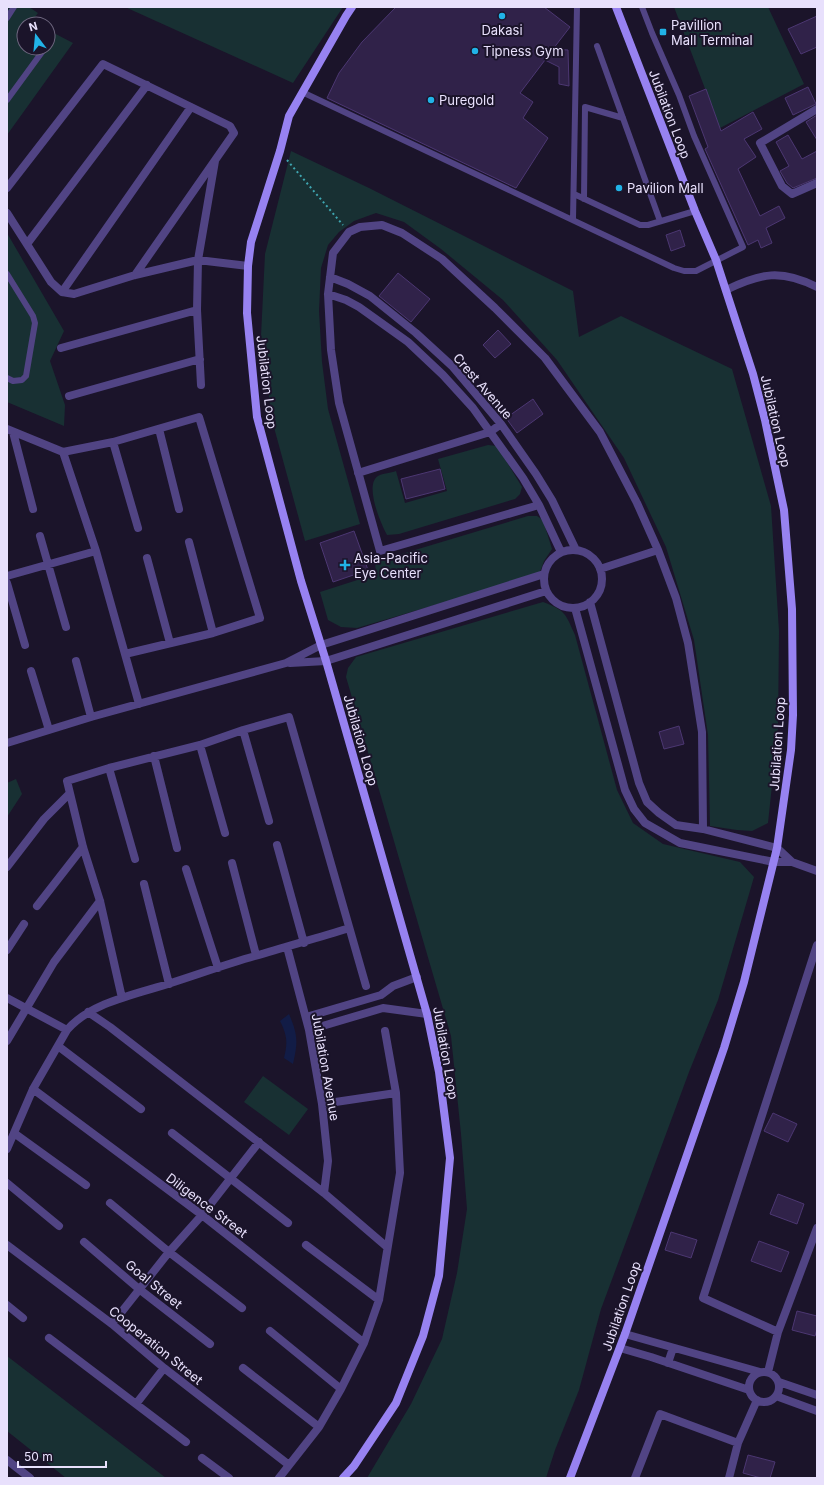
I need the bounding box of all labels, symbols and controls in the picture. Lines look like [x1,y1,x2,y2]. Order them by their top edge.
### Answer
marker: Dakasi [497,11,507,21]
north arrow [16,16,56,56]
place label: Pavillion Mall Terminal [671,17,753,48]
text: N [27,19,39,34]
place label: Dakasi [481,22,523,38]
marker: Pavillion Mall Terminal [658,27,668,37]
place label: Tipness Gym [483,43,564,59]
marker: Tipness Gym [470,46,480,56]
street label: Jubilation Loop [646,67,694,161]
place label: Puregold [439,92,494,108]
marker: Puregold [426,95,436,105]
place label: Pavilion Mall [627,180,704,196]
marker: Pavilion Mall [614,183,624,193]
street label: Jubilation Loop [253,334,281,430]
street label: Crest Avenue [450,350,516,422]
street label: Jubilation Loop [758,373,794,469]
place label: Asia-Pacific Eye Center [354,550,428,581]
marker: Asia-Pacific Eye Center [339,559,351,571]
street label: Jubilation Loop [340,693,382,787]
street label: Jubilation Loop [766,696,788,791]
street label: Jubilation Loop [430,1005,462,1101]
street label: Jubilation Avenue [309,1012,343,1122]
street label: Diligence Street [163,1169,251,1241]
street label: Goal Street [122,1256,186,1312]
street label: Jubilation Loop [598,1259,644,1353]
street label: Cooperation Street [106,1302,206,1388]
scale bar [18,1443,106,1469]
text: 50 m [24,1449,53,1464]

